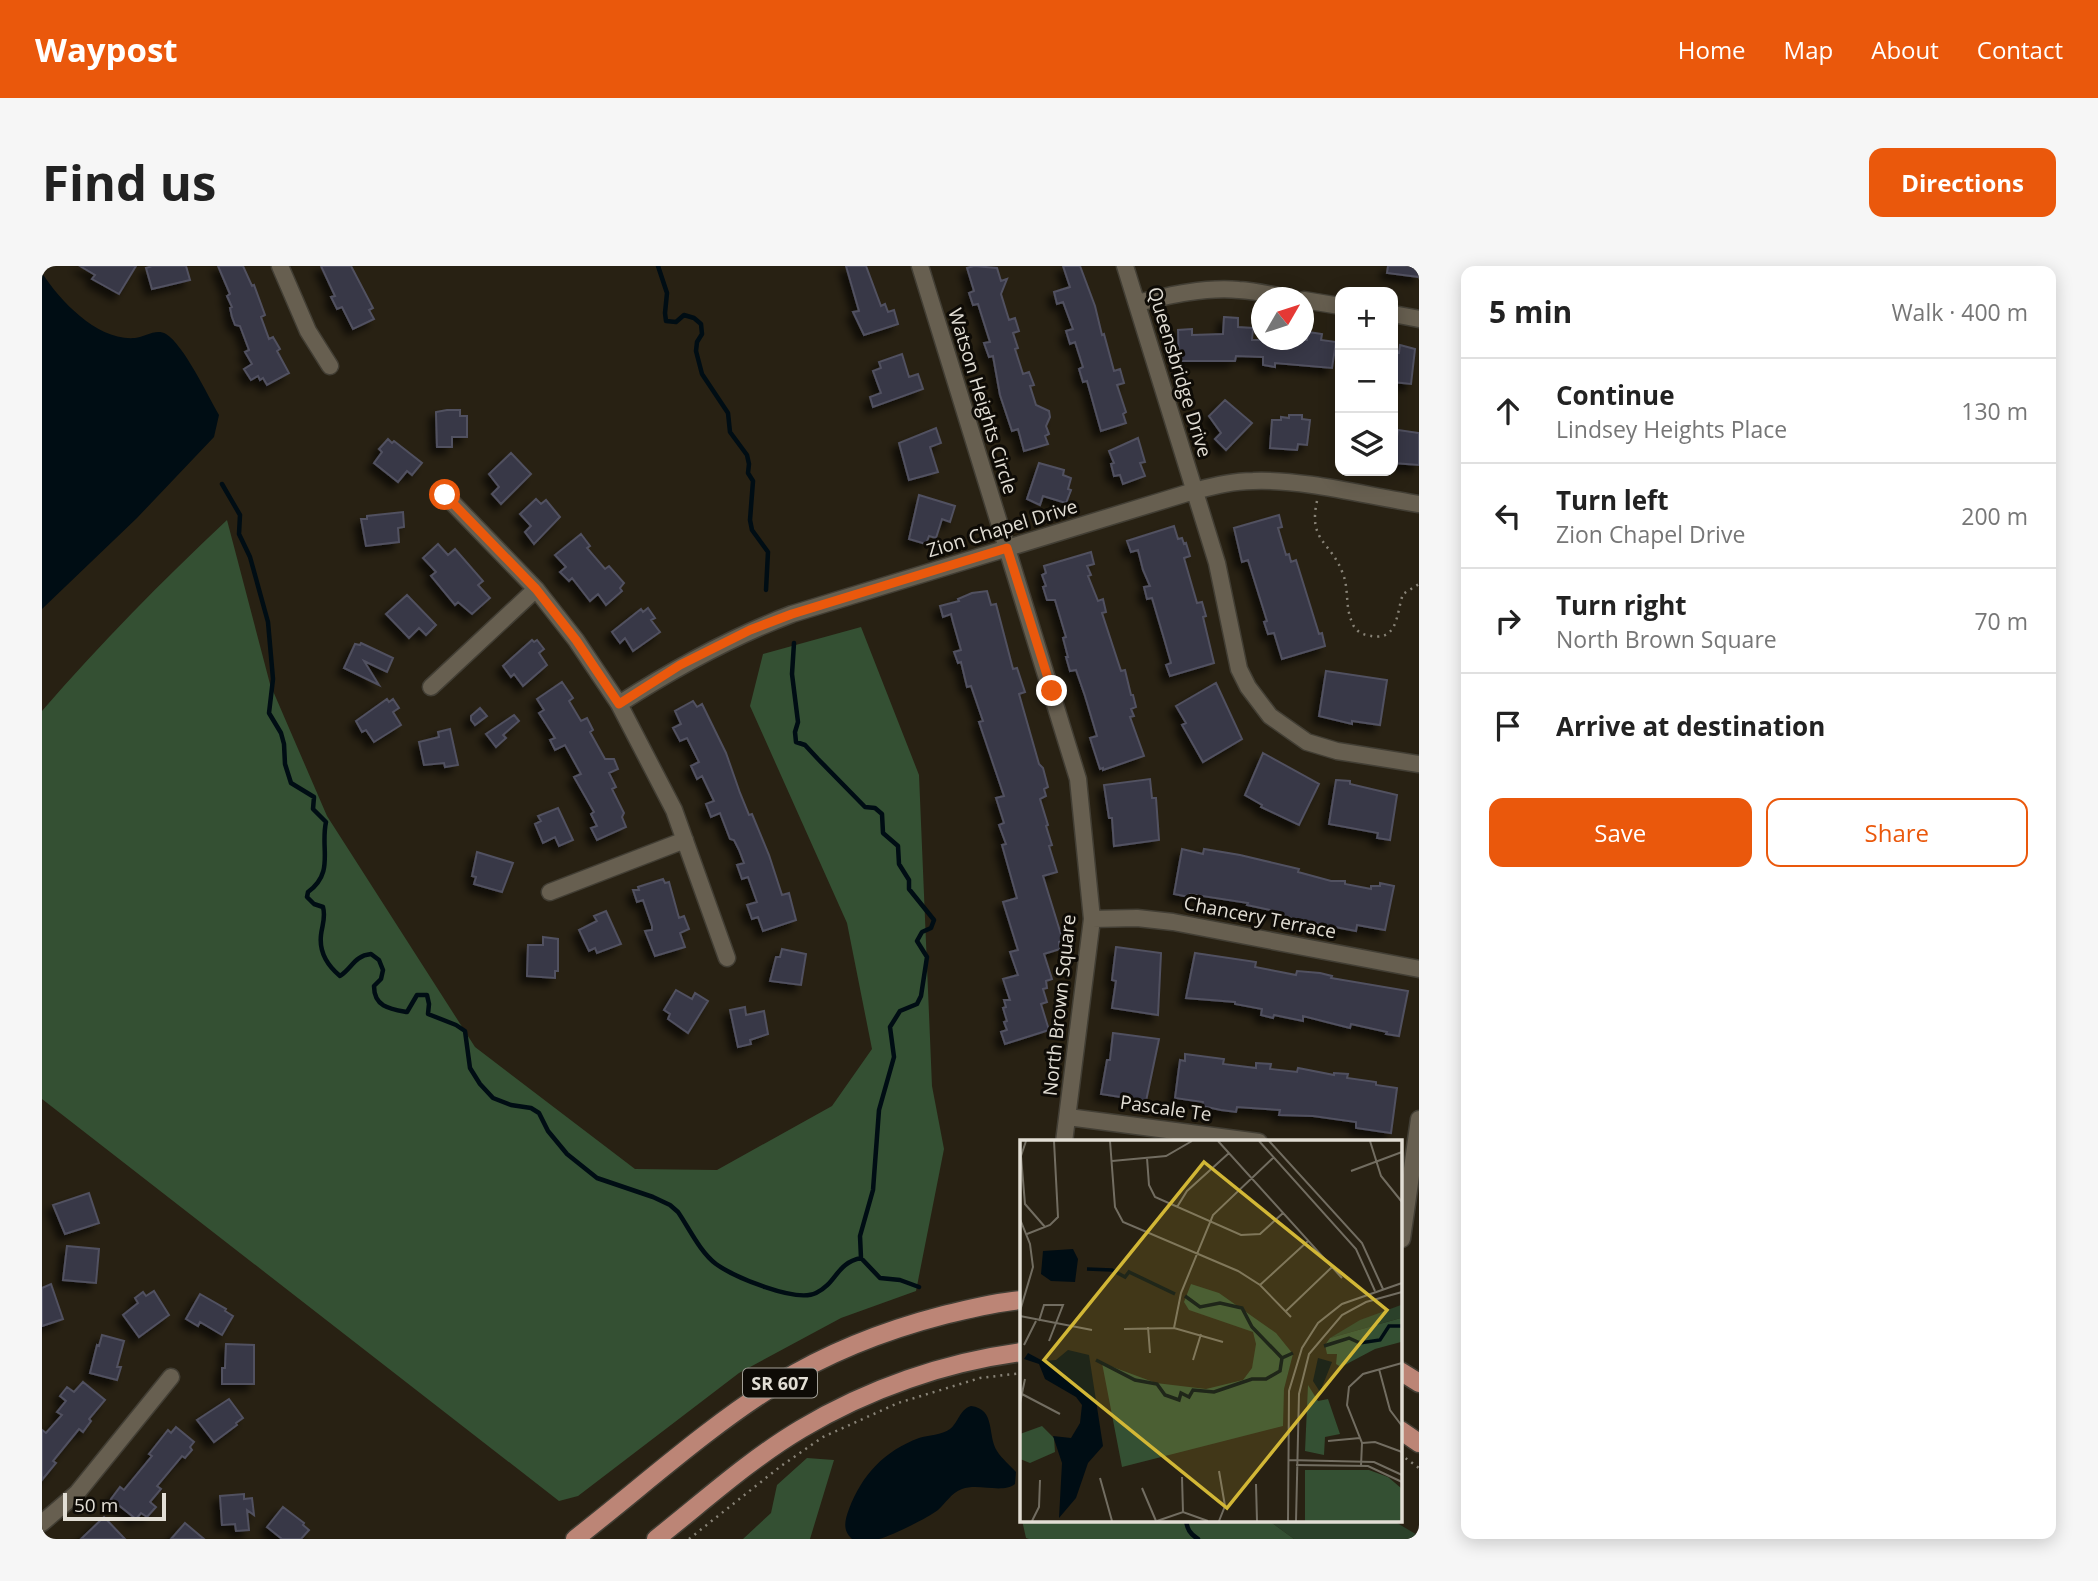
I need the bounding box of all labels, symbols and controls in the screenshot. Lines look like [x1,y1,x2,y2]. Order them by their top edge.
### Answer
text: Waypost [35,27,178,72]
text: Home [1678,33,1746,66]
text: Map [1784,33,1833,66]
text: About [1871,33,1939,66]
text: Contact [1977,33,2063,66]
button: Directions [1869,148,2056,217]
text: Find us [42,149,216,215]
street label: Queensbridge Drive [1142,284,1218,460]
north arrow [1251,287,1314,350]
map controls [1335,287,1398,476]
button: + [1335,287,1398,350]
text: 5 min [1489,291,1572,332]
text: Walk · 400 m [1891,296,2028,328]
street label: Watson Heights Circle [942,305,1024,497]
button: − [1335,350,1398,413]
text: Continue [1556,377,1675,413]
icon: ahead [1489,392,1527,430]
text: 130 m [1961,395,2028,427]
button: layers [1335,413,1398,476]
text: Lindsey Heights Place [1556,413,1787,445]
route start [429,479,460,510]
text: Turn left [1556,482,1668,518]
street label: Zion Chapel Drive [923,493,1081,563]
icon: left [1489,497,1527,535]
text: 200 m [1961,500,2028,532]
text: Zion Chapel Drive [1556,518,1745,550]
text: Turn right [1556,587,1687,623]
icon: right [1489,602,1527,640]
text: 70 m [1974,605,2028,637]
text: North Brown Square [1556,623,1777,655]
route end [1036,675,1067,706]
icon: arrive [1489,707,1527,745]
text: Arrive at destination [1556,708,1825,744]
button: Save [1489,798,1752,867]
button: Share [1766,798,2028,867]
street label: Chancery Terrace [1182,889,1338,945]
street label: North Brown Square [1037,913,1081,1097]
street label: Pascale Te [1119,1089,1213,1127]
inset map [1020,1140,1402,1522]
road number: SR 607 [743,1368,817,1398]
scale bar [63,1490,166,1522]
text: 50 m [74,1492,118,1518]

